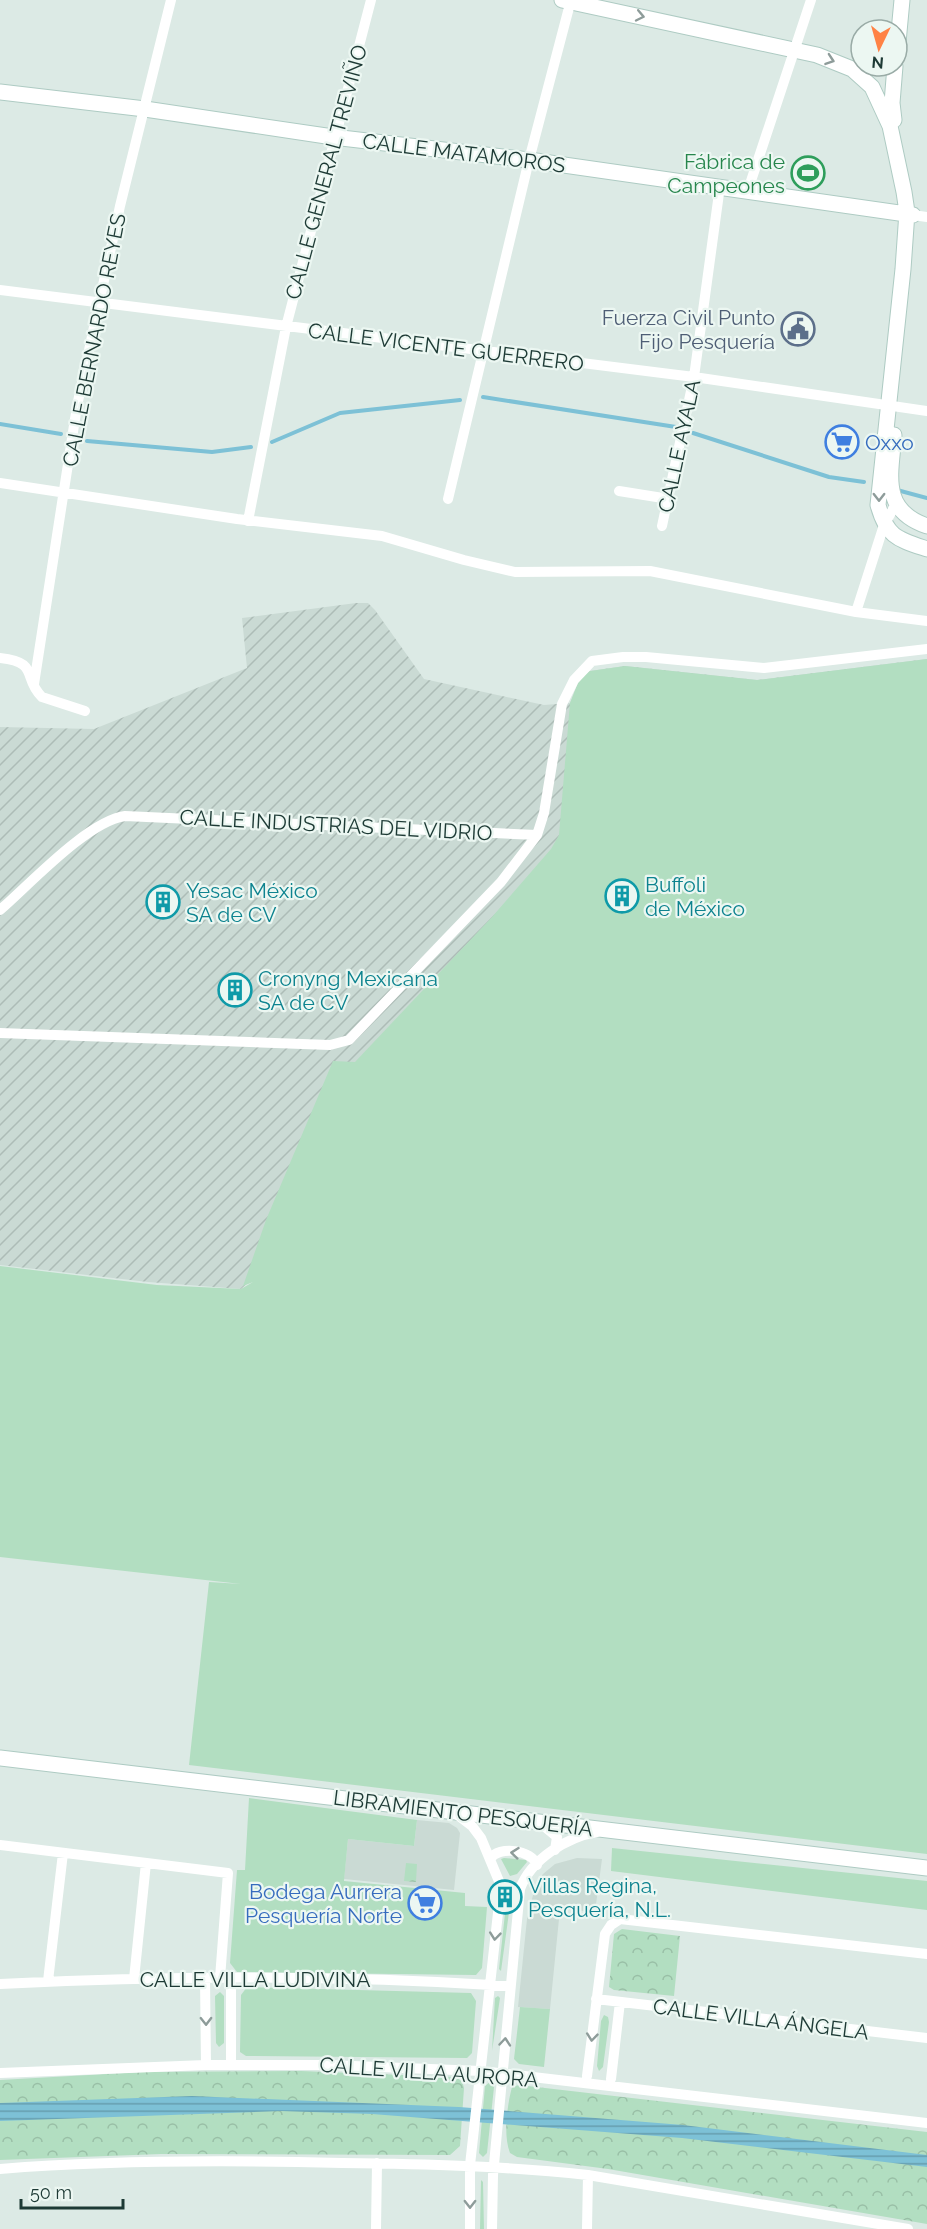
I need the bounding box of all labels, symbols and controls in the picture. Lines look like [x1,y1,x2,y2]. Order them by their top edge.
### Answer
one-way arrow [635,9,645,22]
north arrow [849,18,909,78]
street label: CALLE GENERAL TREVIÑO [280,42,372,302]
one-way arrow [824,52,835,65]
text: N [871,52,885,72]
street label: CALLE MATAMOROS [361,128,567,178]
place label: Fábrica de Campeones [667,149,785,198]
sports icon: Fábrica de Campeones [790,155,826,191]
street label: CALLE BERNARDO REYES [57,211,131,469]
place label: Fuerza Civil Punto Fijo Pesquería [602,305,775,354]
public building icon: Fuerza Civil Punto Fijo Pesquería [780,311,816,347]
street label: CALLE VICENTE GUERRERO [307,318,585,376]
street label: CALLE AYALA [653,377,705,515]
supermarket icon: Oxxo [824,424,860,460]
place label: Oxxo [865,430,914,455]
one-way arrow [873,492,885,501]
street label: CALLE INDUSTRIAS DEL VIDRIO [179,804,493,846]
place label: Buffoli de México [645,872,745,921]
place label: Yesac México SA de CV [186,878,318,927]
building icon: Buffoli de México [604,878,640,914]
building icon: Yesac México SA de CV [145,884,181,920]
place label: Cronyng Mexicana SA de CV [258,966,438,1015]
building icon: Cronyng Mexicana SA de CV [217,972,253,1008]
street label: LIBRAMIENTO PESQUERÍA [332,1785,594,1841]
one-way arrow [510,1847,520,1859]
place label: Villas Regina, Pesquería, N.L. [528,1873,671,1922]
place label: Bodega Aurrera Pesquería Norte [245,1879,402,1928]
building icon: Villas Regina, Pesquería, N.L. [487,1879,523,1915]
supermarket icon: Bodega Aurrera Pesquería Norte [407,1885,443,1921]
one-way arrow [490,1932,502,1941]
street label: CALLE VILLA LUDIVINA [140,1967,370,1992]
street label: CALLE VILLA ÁNGELA [652,1993,870,2045]
one-way arrow [200,2017,212,2026]
one-way arrow [586,2033,598,2042]
one-way arrow [498,2037,511,2046]
street label: CALLE VILLA AURORA [319,2052,539,2092]
scale bar [21,2172,123,2210]
text: 50 m [30,2182,72,2203]
one-way arrow [464,2199,476,2208]

